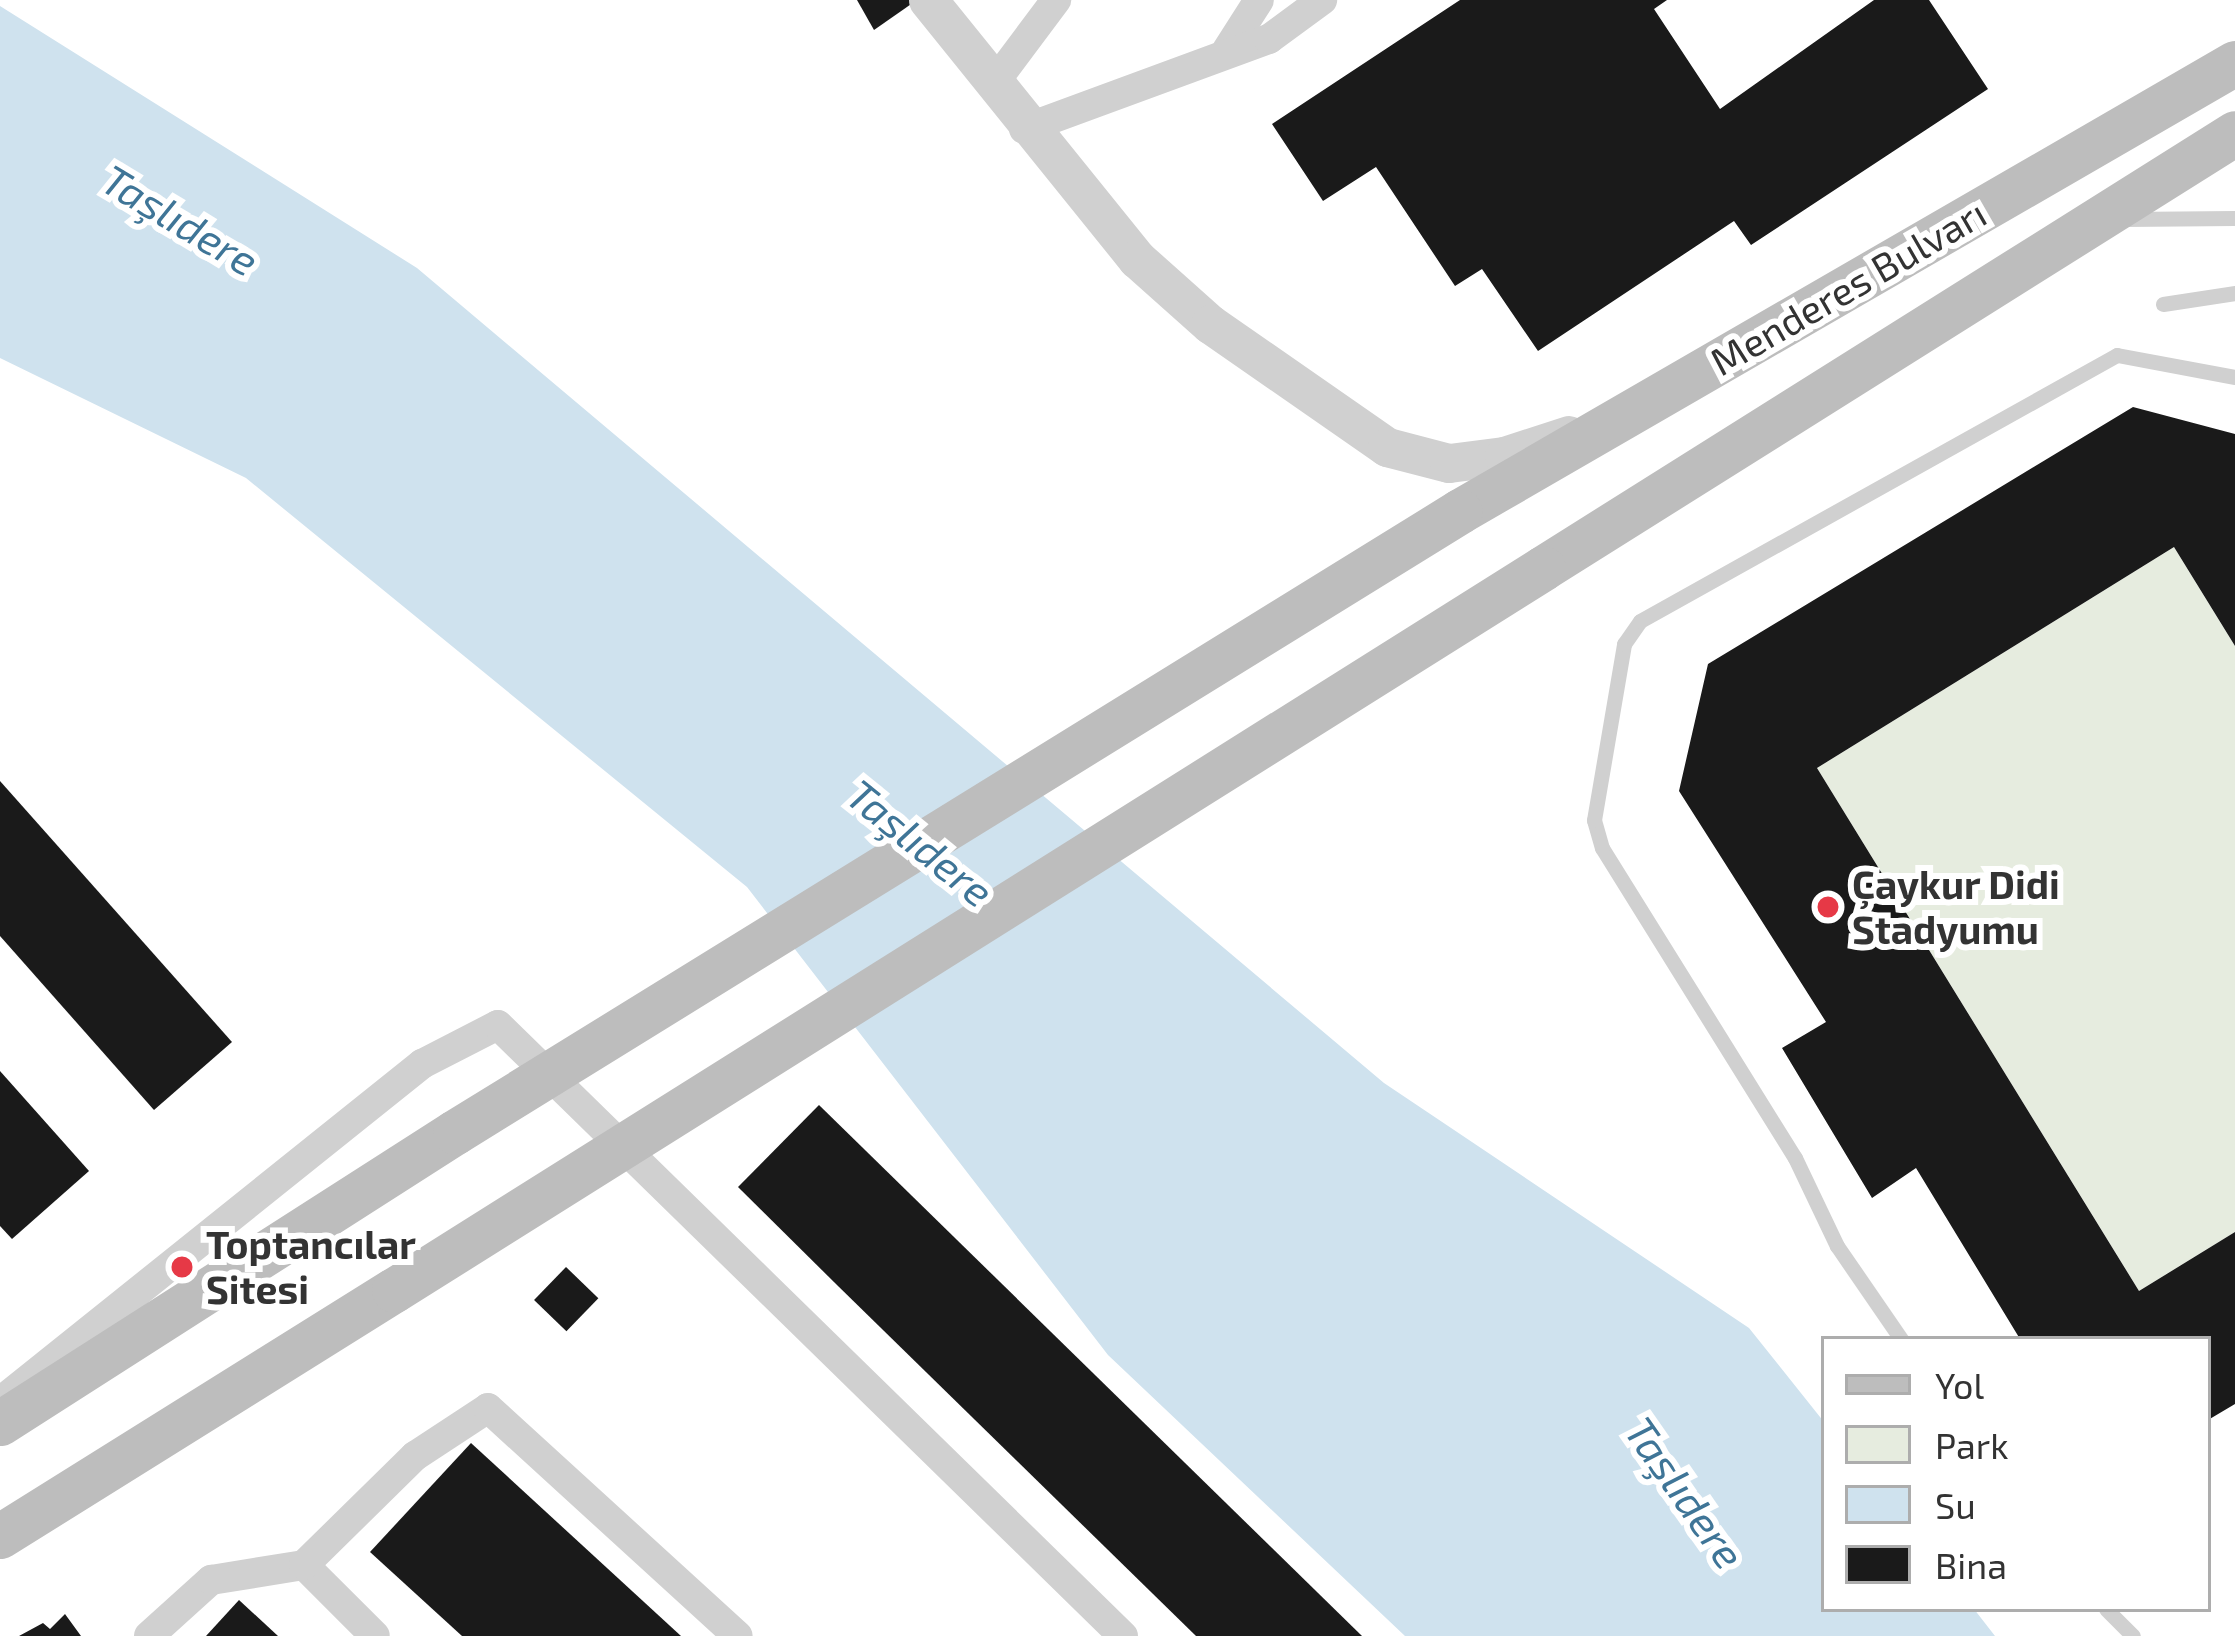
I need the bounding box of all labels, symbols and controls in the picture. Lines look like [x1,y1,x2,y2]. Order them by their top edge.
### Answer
water label: Taşlıdere [94,153,268,285]
street label: Menderes Bulvarı [1702,189,1994,385]
water label: Taşlıdere [838,768,1004,916]
place label: Çaykur Didi Stadyumu [1852,862,2061,953]
marker: Çaykur Didi Stadyumu [1815,894,1841,920]
place label: Toptancılar Sitesi [206,1222,416,1313]
marker: Toptancılar Sitesi [169,1254,195,1280]
legend [1821,1336,2211,1612]
text: Yol [1935,1363,1984,1406]
water label: Taşlıdere [1616,1407,1756,1577]
text: Park [1935,1423,2009,1466]
text: Su [1935,1483,1976,1526]
text: Bina [1935,1543,2007,1586]

